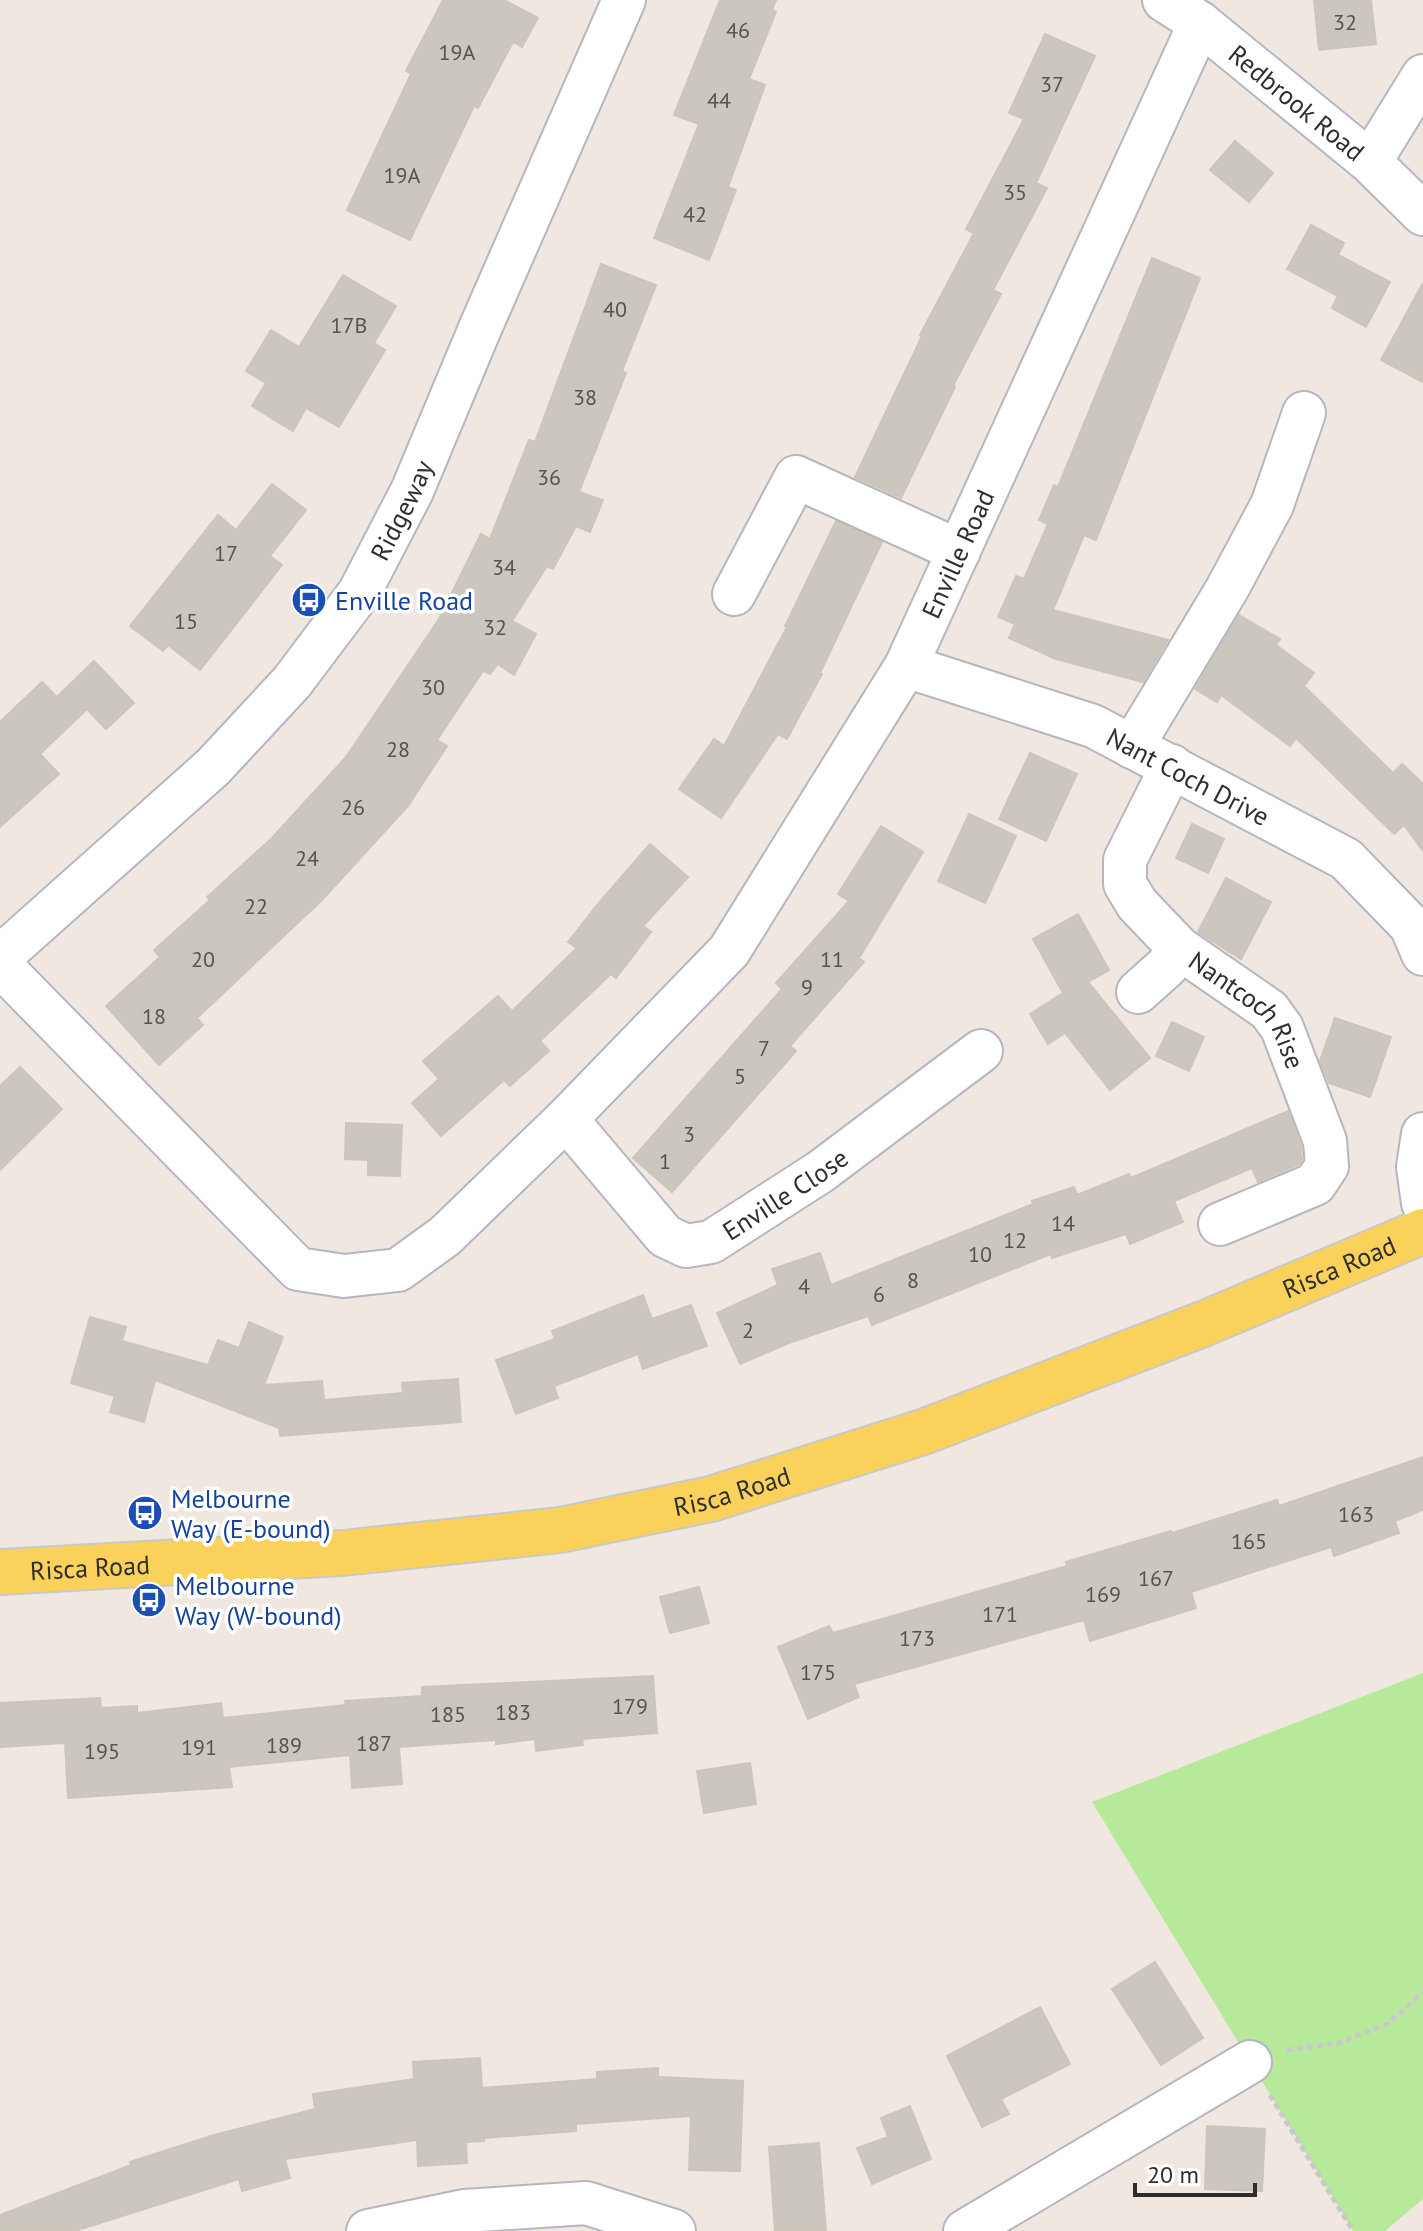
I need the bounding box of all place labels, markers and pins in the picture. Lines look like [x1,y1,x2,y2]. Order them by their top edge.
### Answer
bus stop icon: Enville Road [290,581,328,619]
place label: Enville Road [335,584,473,617]
place label: Melbourne Way (E-bound) [171,1482,331,1545]
bus stop icon: Melbourne Way (E-bound) [126,1494,164,1532]
place label: Melbourne Way (W-bound) [175,1569,341,1632]
bus stop icon: Melbourne Way (W-bound) [130,1581,168,1619]

